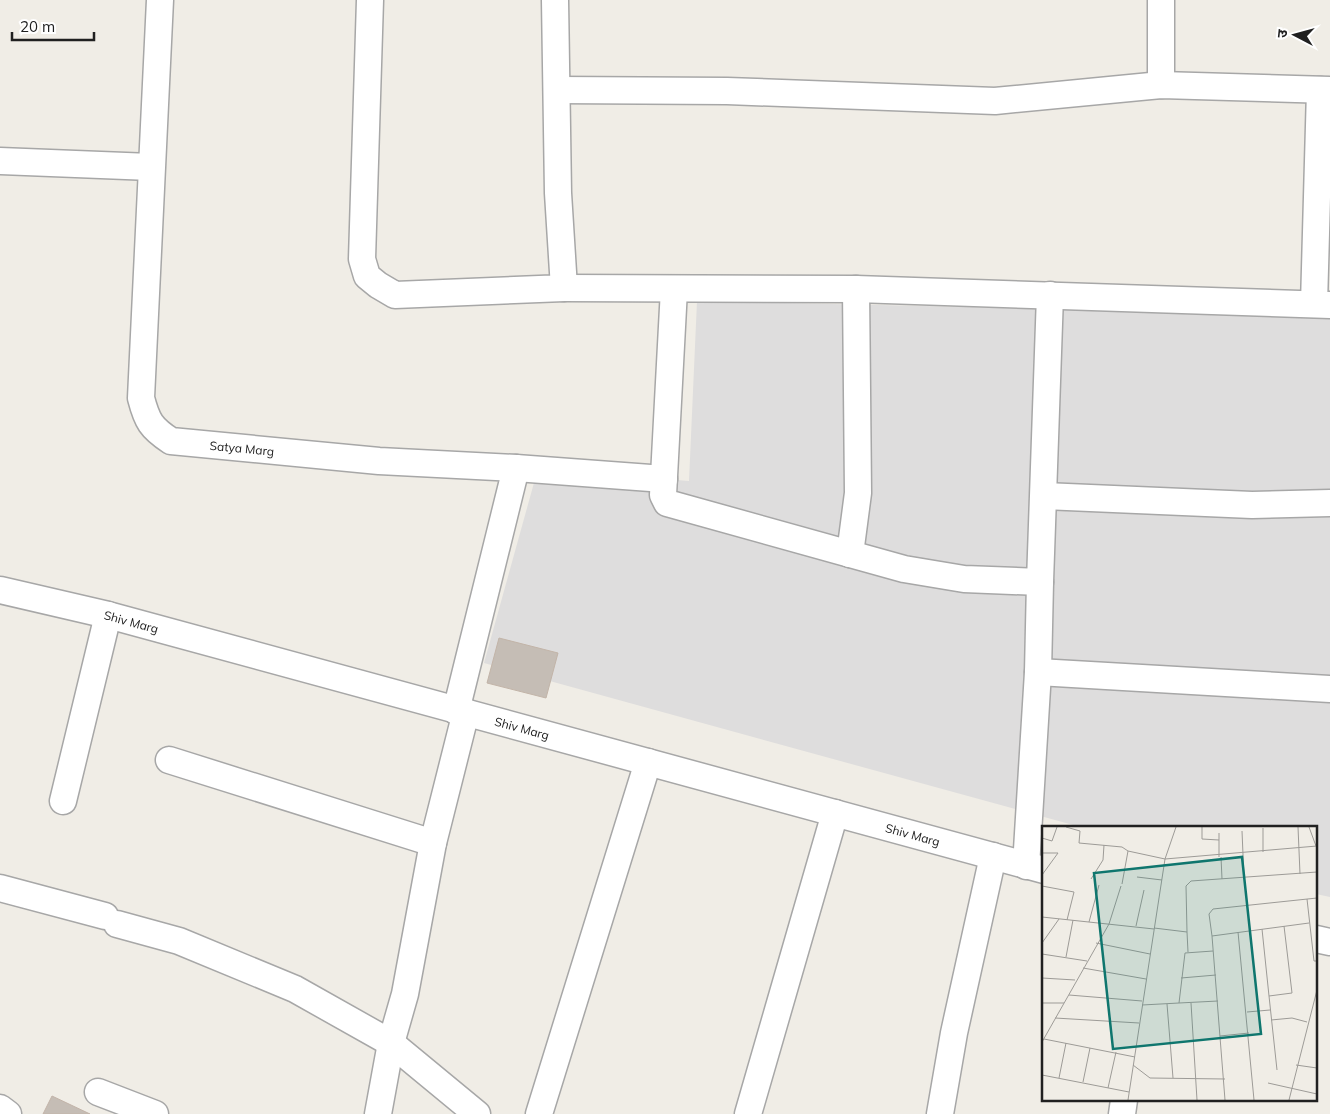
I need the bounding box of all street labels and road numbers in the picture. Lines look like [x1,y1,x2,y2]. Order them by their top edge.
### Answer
street label: Satya Marg [209,437,275,458]
street label: Shiv Marg [103,607,160,636]
street label: Shiv Marg [493,713,551,742]
street label: Shiv Marg [884,820,942,849]

